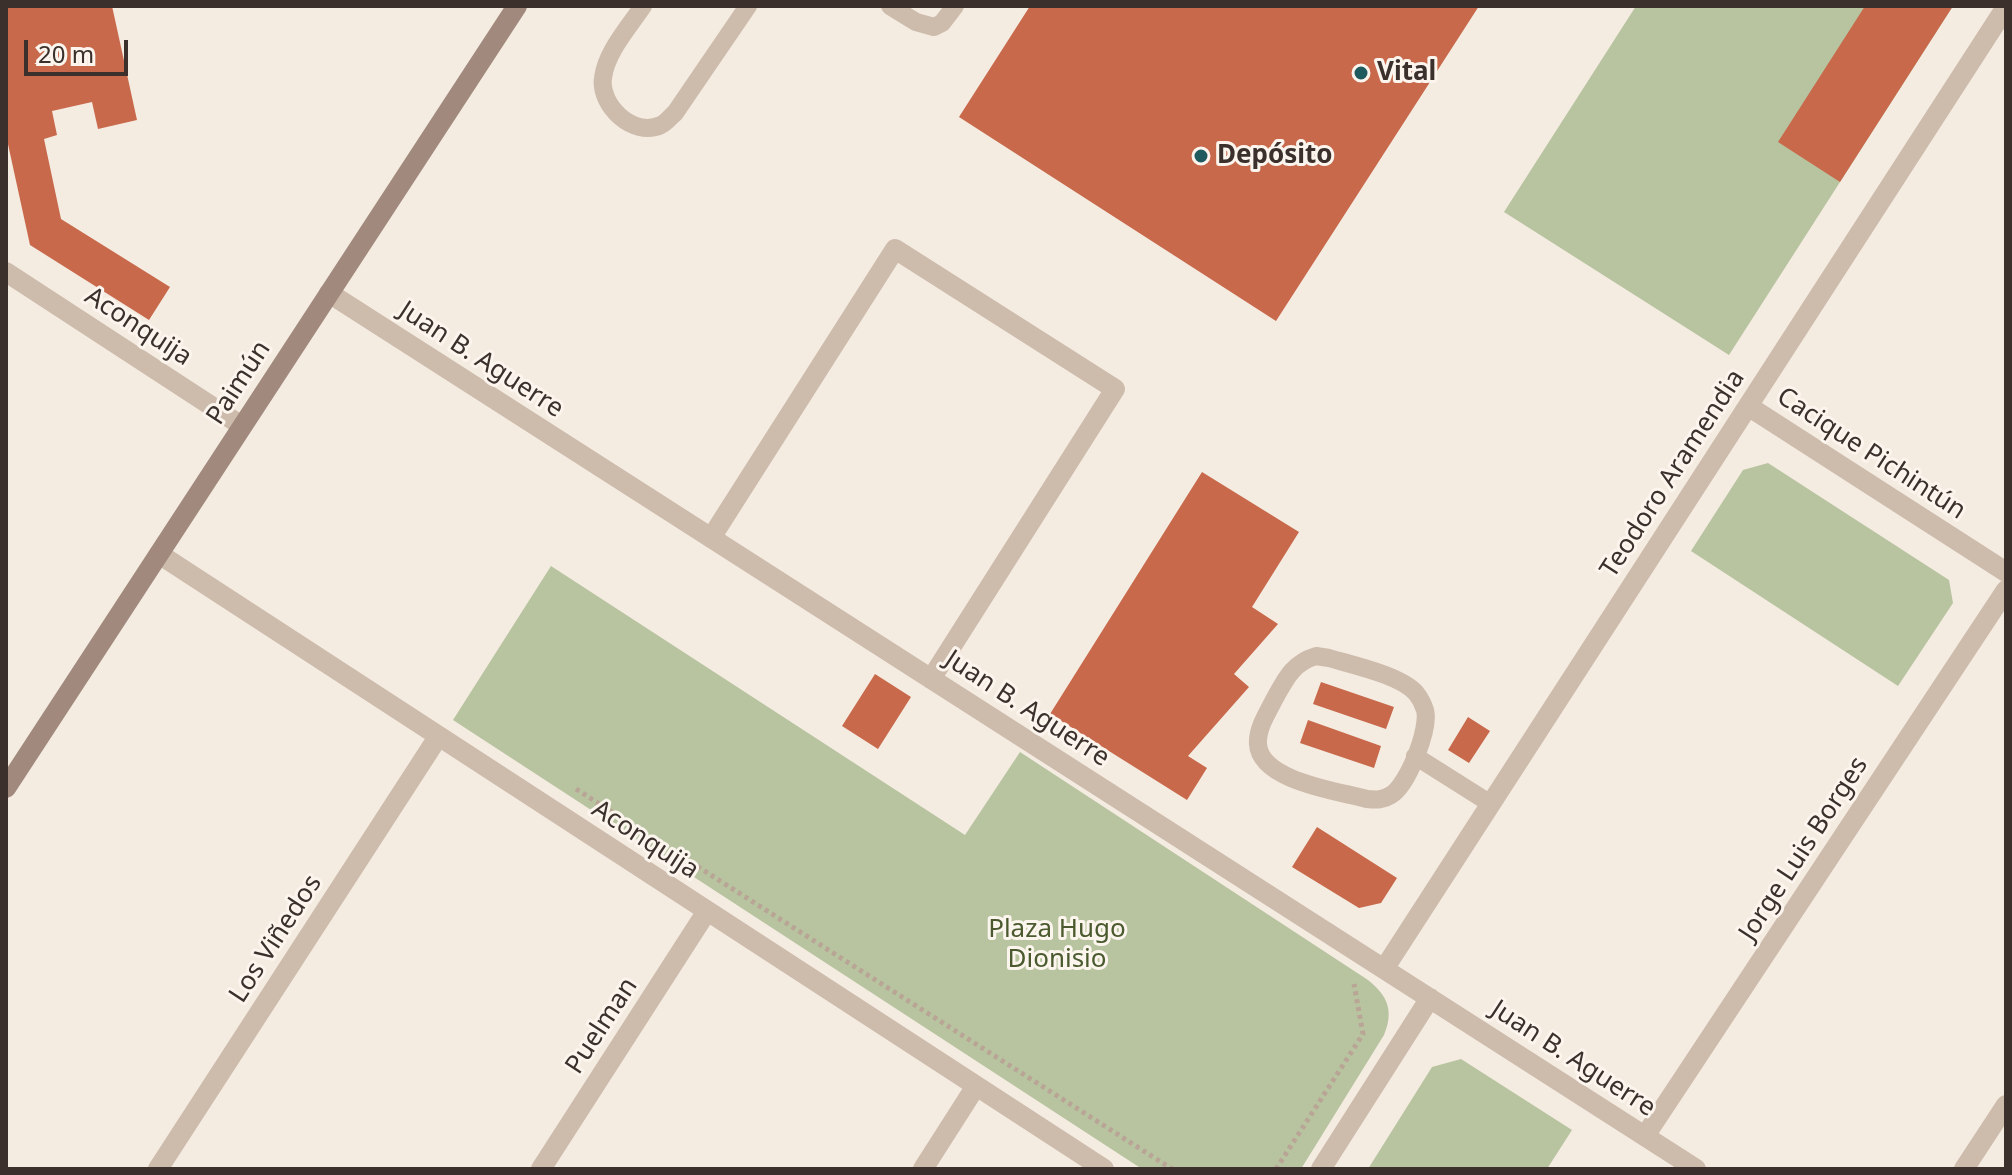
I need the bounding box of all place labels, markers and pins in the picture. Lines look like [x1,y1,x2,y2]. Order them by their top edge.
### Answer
place label: Vital [1377,57,1436,89]
marker: Vital [1352,64,1370,82]
place label: Depósito [1217,140,1333,172]
marker: Depósito [1192,147,1210,165]

